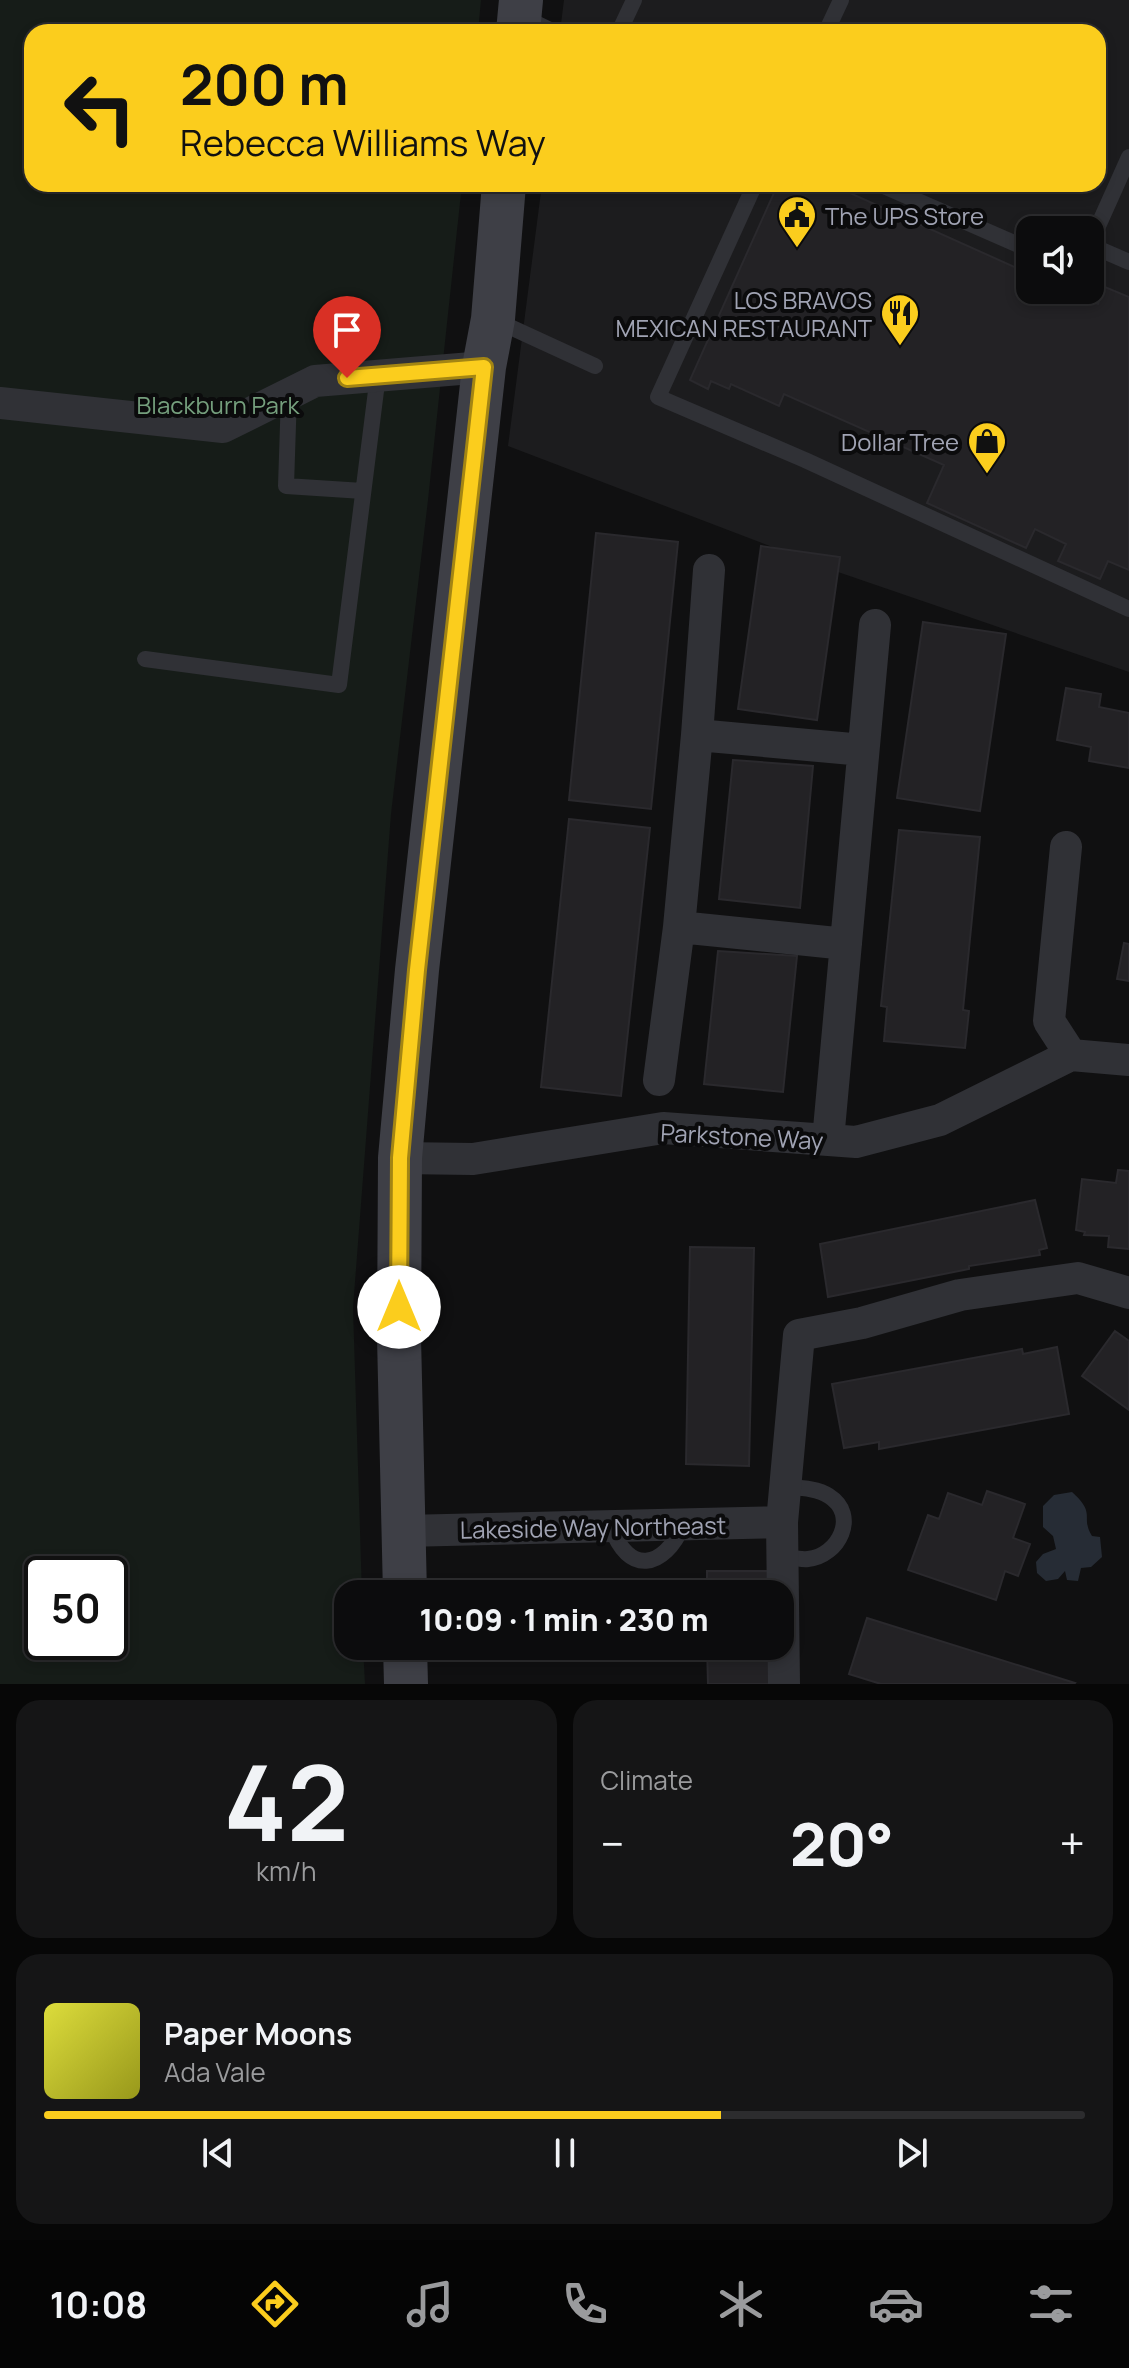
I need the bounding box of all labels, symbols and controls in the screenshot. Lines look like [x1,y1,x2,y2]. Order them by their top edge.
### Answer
text: 200 m [180,45,349,122]
icon: left [48,56,152,160]
text: Rebecca Williams Way [180,118,546,167]
public building icon: The UPS Store [776,194,818,249]
place label: The UPS Store [825,199,984,232]
map controls [1016,216,1104,304]
button: sound [1016,216,1104,304]
place label: LOS BRAVOS MEXICAN RESTAURANT [615,283,873,344]
restaurant icon: LOS BRAVOS MEXICAN RESTAURANT [879,292,921,347]
pin [313,296,381,378]
icon: arrive [325,308,369,352]
park label: Blackburn Park [137,388,301,421]
shop icon: Dollar Tree [966,420,1008,475]
place label: Dollar Tree [841,425,959,458]
street label: Parkstone Way [660,1115,825,1157]
position arrow [357,1265,441,1349]
street label: Lakeside Way Northeast [460,1508,726,1546]
speed limit sign: 50 [24,1556,128,1660]
text: 10:09 · 1 min · 230 m [420,1599,708,1640]
text: 42 [224,1730,349,1872]
text: Climate [601,1762,693,1798]
text: 20° [790,1802,894,1884]
text: − [601,1813,624,1873]
text: + [1060,1813,1085,1873]
text: km/h [256,1853,316,1889]
text: Paper Moons [164,2013,352,2054]
text: Ada Vale [164,2054,266,2090]
icon: previous [196,2131,240,2175]
icon: pause [543,2131,587,2175]
icon: next [890,2131,934,2175]
icon: directions [247,2276,303,2332]
icon: music [402,2276,458,2332]
icon: phone [557,2276,613,2332]
icon: climate [713,2276,769,2332]
icon: car [868,2276,924,2332]
icon: filters [1023,2276,1079,2332]
text: 10:08 [50,2280,147,2329]

